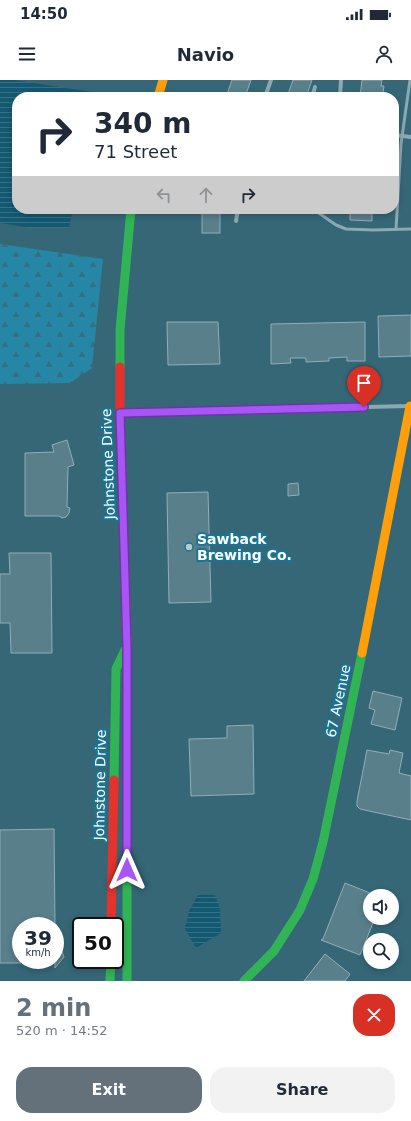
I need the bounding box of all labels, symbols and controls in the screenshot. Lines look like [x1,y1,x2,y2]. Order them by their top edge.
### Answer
text: 14:50 [20,5,68,23]
icon: menu [16,43,38,65]
icon: person [373,43,395,65]
text: Navio [177,44,234,65]
text: 340 m [94,107,191,140]
icon: right [28,108,80,160]
text: 71 Street [94,141,177,162]
icon: left [153,184,175,206]
icon: ahead [195,184,217,206]
icon: right [237,184,259,206]
pin [347,366,381,407]
icon: arrive [353,372,375,394]
street label: Johnstone Drive [98,408,118,521]
place label: Sawback Brewing Co. [197,531,292,563]
marker: Sawback Brewing Co. [184,542,194,552]
street label: 67 Avenue [322,663,354,739]
street label: Johnstone Drive [91,729,109,842]
position arrow [106,849,148,891]
map controls [363,889,399,969]
button: sound [363,889,399,925]
speed limit sign: 50 [72,917,124,969]
text: 39 [24,926,52,950]
button: search [363,933,399,969]
text: km/h [25,947,51,958]
text: 2 min [16,994,91,1022]
button: close [353,994,395,1036]
text: 520 m · 14:52 [16,1023,107,1038]
button: Exit [16,1067,202,1113]
button: Share [210,1067,395,1113]

